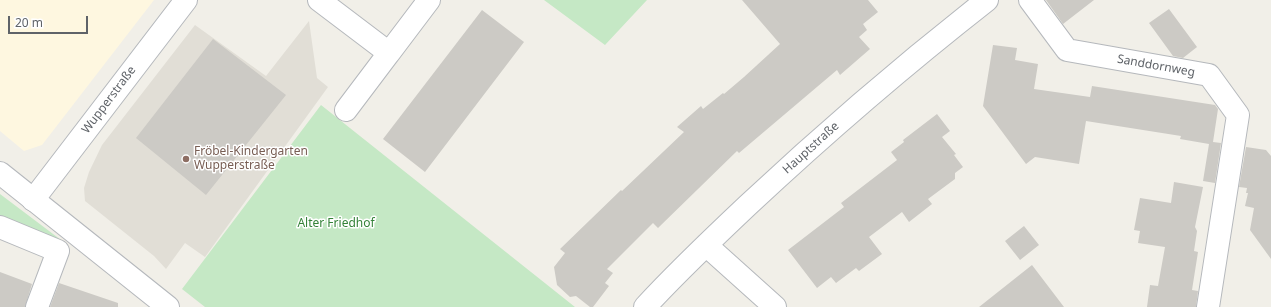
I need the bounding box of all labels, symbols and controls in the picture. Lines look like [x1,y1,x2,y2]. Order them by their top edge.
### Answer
scale bar [10,8,90,34]
text: 20 m [15,14,43,31]
street label: Sanddornweg [1116,52,1196,80]
street label: Wupperstraße [79,63,139,137]
street label: Hauptstraße [780,119,842,177]
place label: Fröbel-Kindergarten Wupperstraße [194,145,308,173]
marker: Fröbel-Kindergarten Wupperstraße [181,154,191,164]
park label: Alter Friedhof [297,217,375,231]

